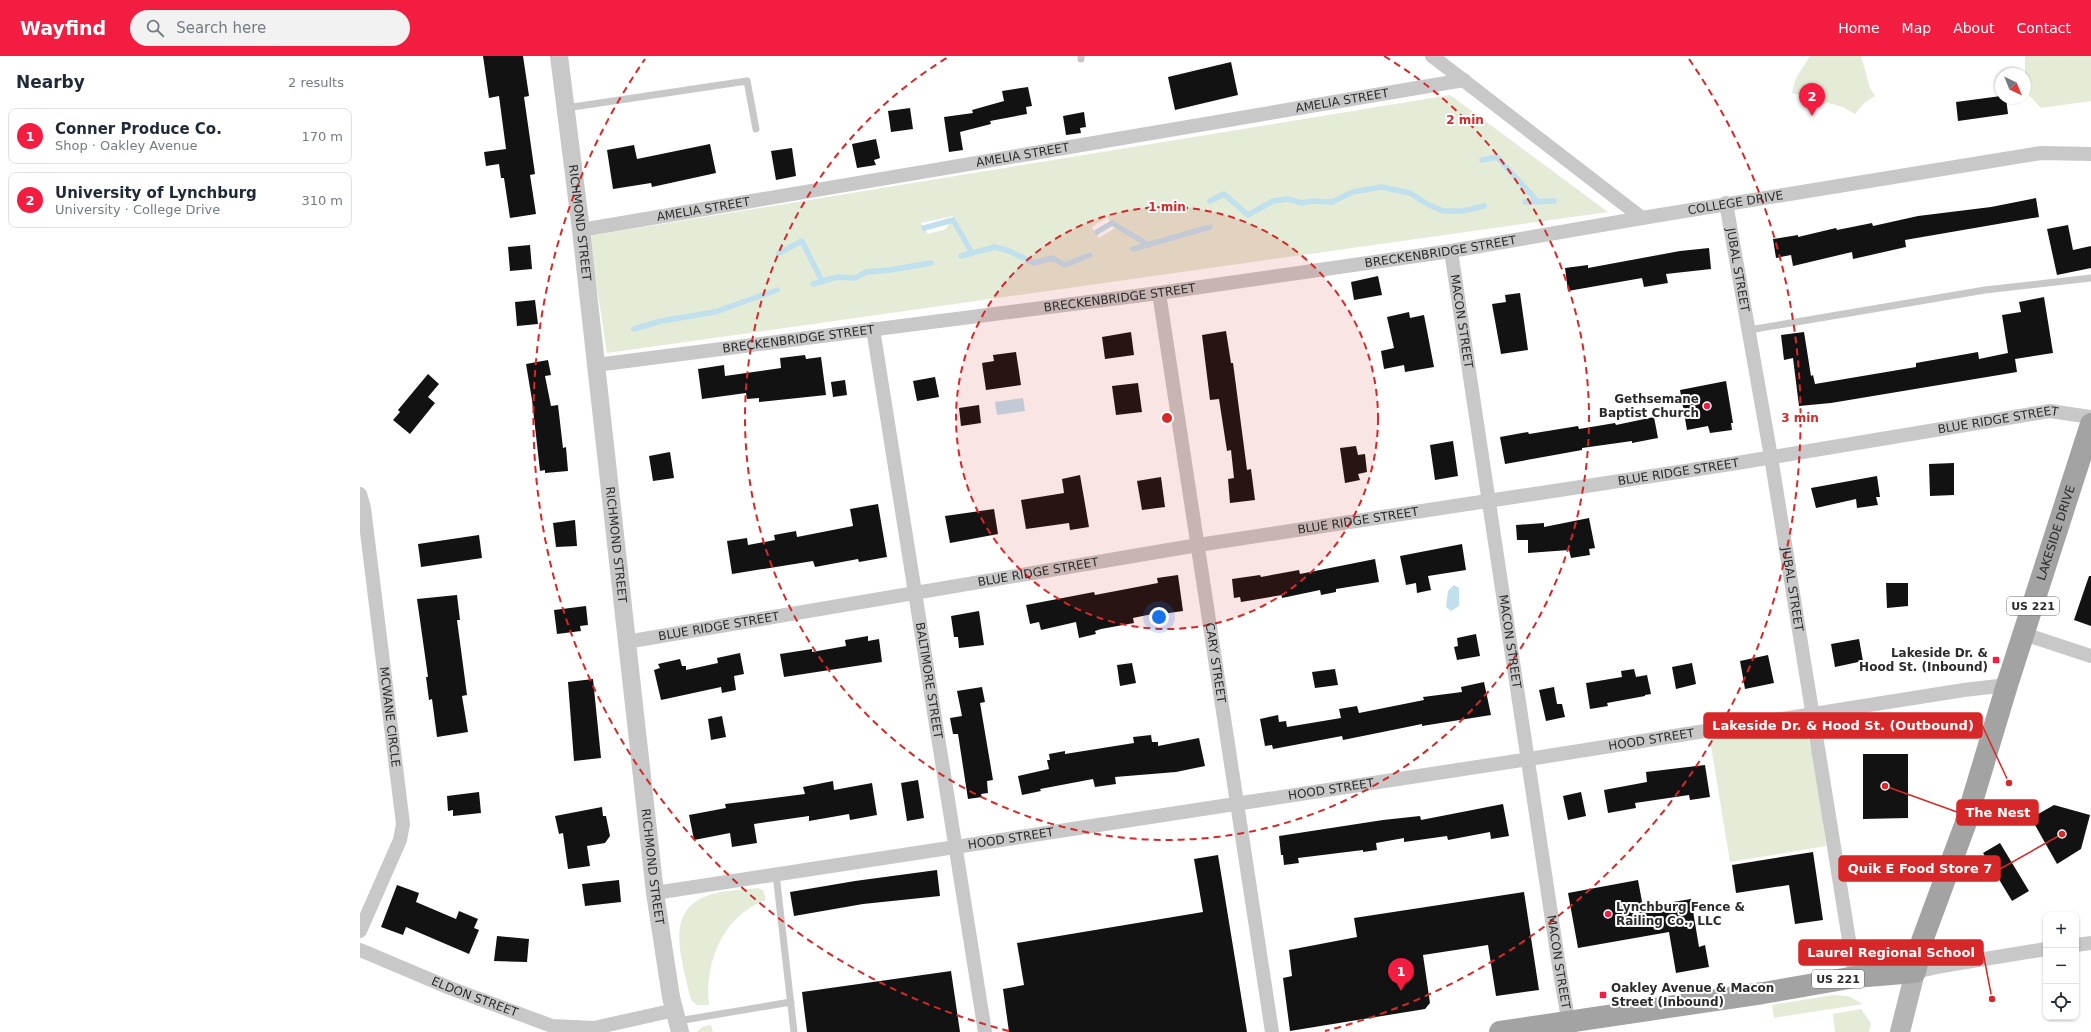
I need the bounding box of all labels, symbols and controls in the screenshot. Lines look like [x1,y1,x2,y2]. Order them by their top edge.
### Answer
search box [130,10,410,46]
text: Wayfind [20,17,106,39]
icon: search [144,17,166,39]
text: Search here [176,19,266,37]
text: Home [1838,20,1880,36]
text: Map [1902,20,1931,36]
text: About [1953,20,1995,36]
text: Contact [2017,20,2071,36]
north arrow [1995,68,2031,104]
text: Nearby [16,72,85,92]
text: 2 results [288,75,344,90]
pin: 2 [1799,83,1825,116]
street label: AMELIA STREET [1294,86,1390,116]
text: 2 min [1446,113,1484,127]
text: Conner Produce Co. [55,120,222,138]
text: 1 [25,129,35,144]
text: 170 m [301,129,343,144]
text: Shop · Oakley Avenue [55,138,198,153]
street label: AMELIA STREET [975,140,1071,170]
street label: RICHMOND STREET [566,164,594,282]
text: University of Lynchburg [55,184,257,202]
street label: COLLEGE DRIVE [1687,188,1784,217]
text: 2 [25,193,35,208]
text: 310 m [301,193,343,208]
street label: AMELIA STREET [656,194,752,224]
text: 1 min [1148,200,1186,214]
text: University · College Drive [55,202,220,217]
street label: JUBAL STREET [1723,226,1752,314]
street label: BRECKENBRIDGE STREET [1364,233,1518,270]
street label: MACON STREET [1448,273,1476,370]
street label: BRECKENBRIDGE STREET [1043,281,1197,315]
street label: BRECKENBRIDGE STREET [722,322,876,356]
place label: Gethsemane Baptist Church [1599,392,1699,420]
marker: Gethsemane Baptist Church [1702,401,1712,411]
street label: BLUE RIDGE STREET [1937,404,2060,437]
centre of rings [1160,411,1174,425]
text: 3 min [1781,411,1819,425]
street label: BLUE RIDGE STREET [1617,456,1741,488]
street label: LAKESIDE DRIVE [2034,483,2078,582]
street label: RICHMOND STREET [603,486,630,604]
street label: BLUE RIDGE STREET [1297,504,1420,537]
street label: JUBAL STREET [1779,545,1806,633]
street label: BLUE RIDGE STREET [977,555,1100,589]
street label: MACON STREET [1496,594,1524,690]
road number: US 221 [2007,597,2059,615]
your location [1149,607,1169,627]
street label: BLUE RIDGE STREET [657,609,781,643]
street label: BALTIMORE STREET [913,621,945,740]
street label: CARY STREET [1202,622,1229,705]
place label: Lakeside Dr. & Hood St. (Inbound) [1859,646,1988,674]
marker: Lakeside Dr. & Hood St. (Inbound) [1991,655,2001,665]
street label: MCWANE CIRCLE [377,666,403,768]
callout: Lakeside Dr. & Hood St. (Outbound) [1704,713,1982,738]
text: Lakeside Dr. & Hood St. (Outbound) [1712,718,1974,733]
street label: HOOD STREET [1607,726,1696,753]
street label: HOOD STREET [1287,776,1376,803]
callout: The Nest [1957,800,2038,825]
text: The Nest [1965,805,2031,820]
street label: RICHMOND STREET [639,808,667,926]
street label: HOOD STREET [967,825,1055,852]
callout: Quik E Food Store 7 [1839,856,2000,881]
text: Quik E Food Store 7 [1848,861,1992,876]
place label: Lynchburg Fence & Railing Co., LLC [1616,900,1745,928]
marker: Lynchburg Fence & Railing Co., LLC [1603,909,1613,919]
map controls [2043,912,2079,1020]
button: + [2043,912,2079,948]
street label: MACON STREET [1544,914,1573,1011]
callout: Laurel Regional School [1799,940,1983,965]
text: Laurel Regional School [1807,945,1975,960]
button: − [2043,948,2079,984]
pin: 1 [1388,958,1414,991]
road number: US 221 [1812,970,1864,988]
street label: ELDON STREET [429,974,521,1020]
place label: Oakley Avenue & Macon Street (Inbound) [1611,981,1774,1009]
button: locate [2043,984,2079,1020]
marker: Oakley Avenue & Macon Street (Inbound) [1598,990,1608,1000]

